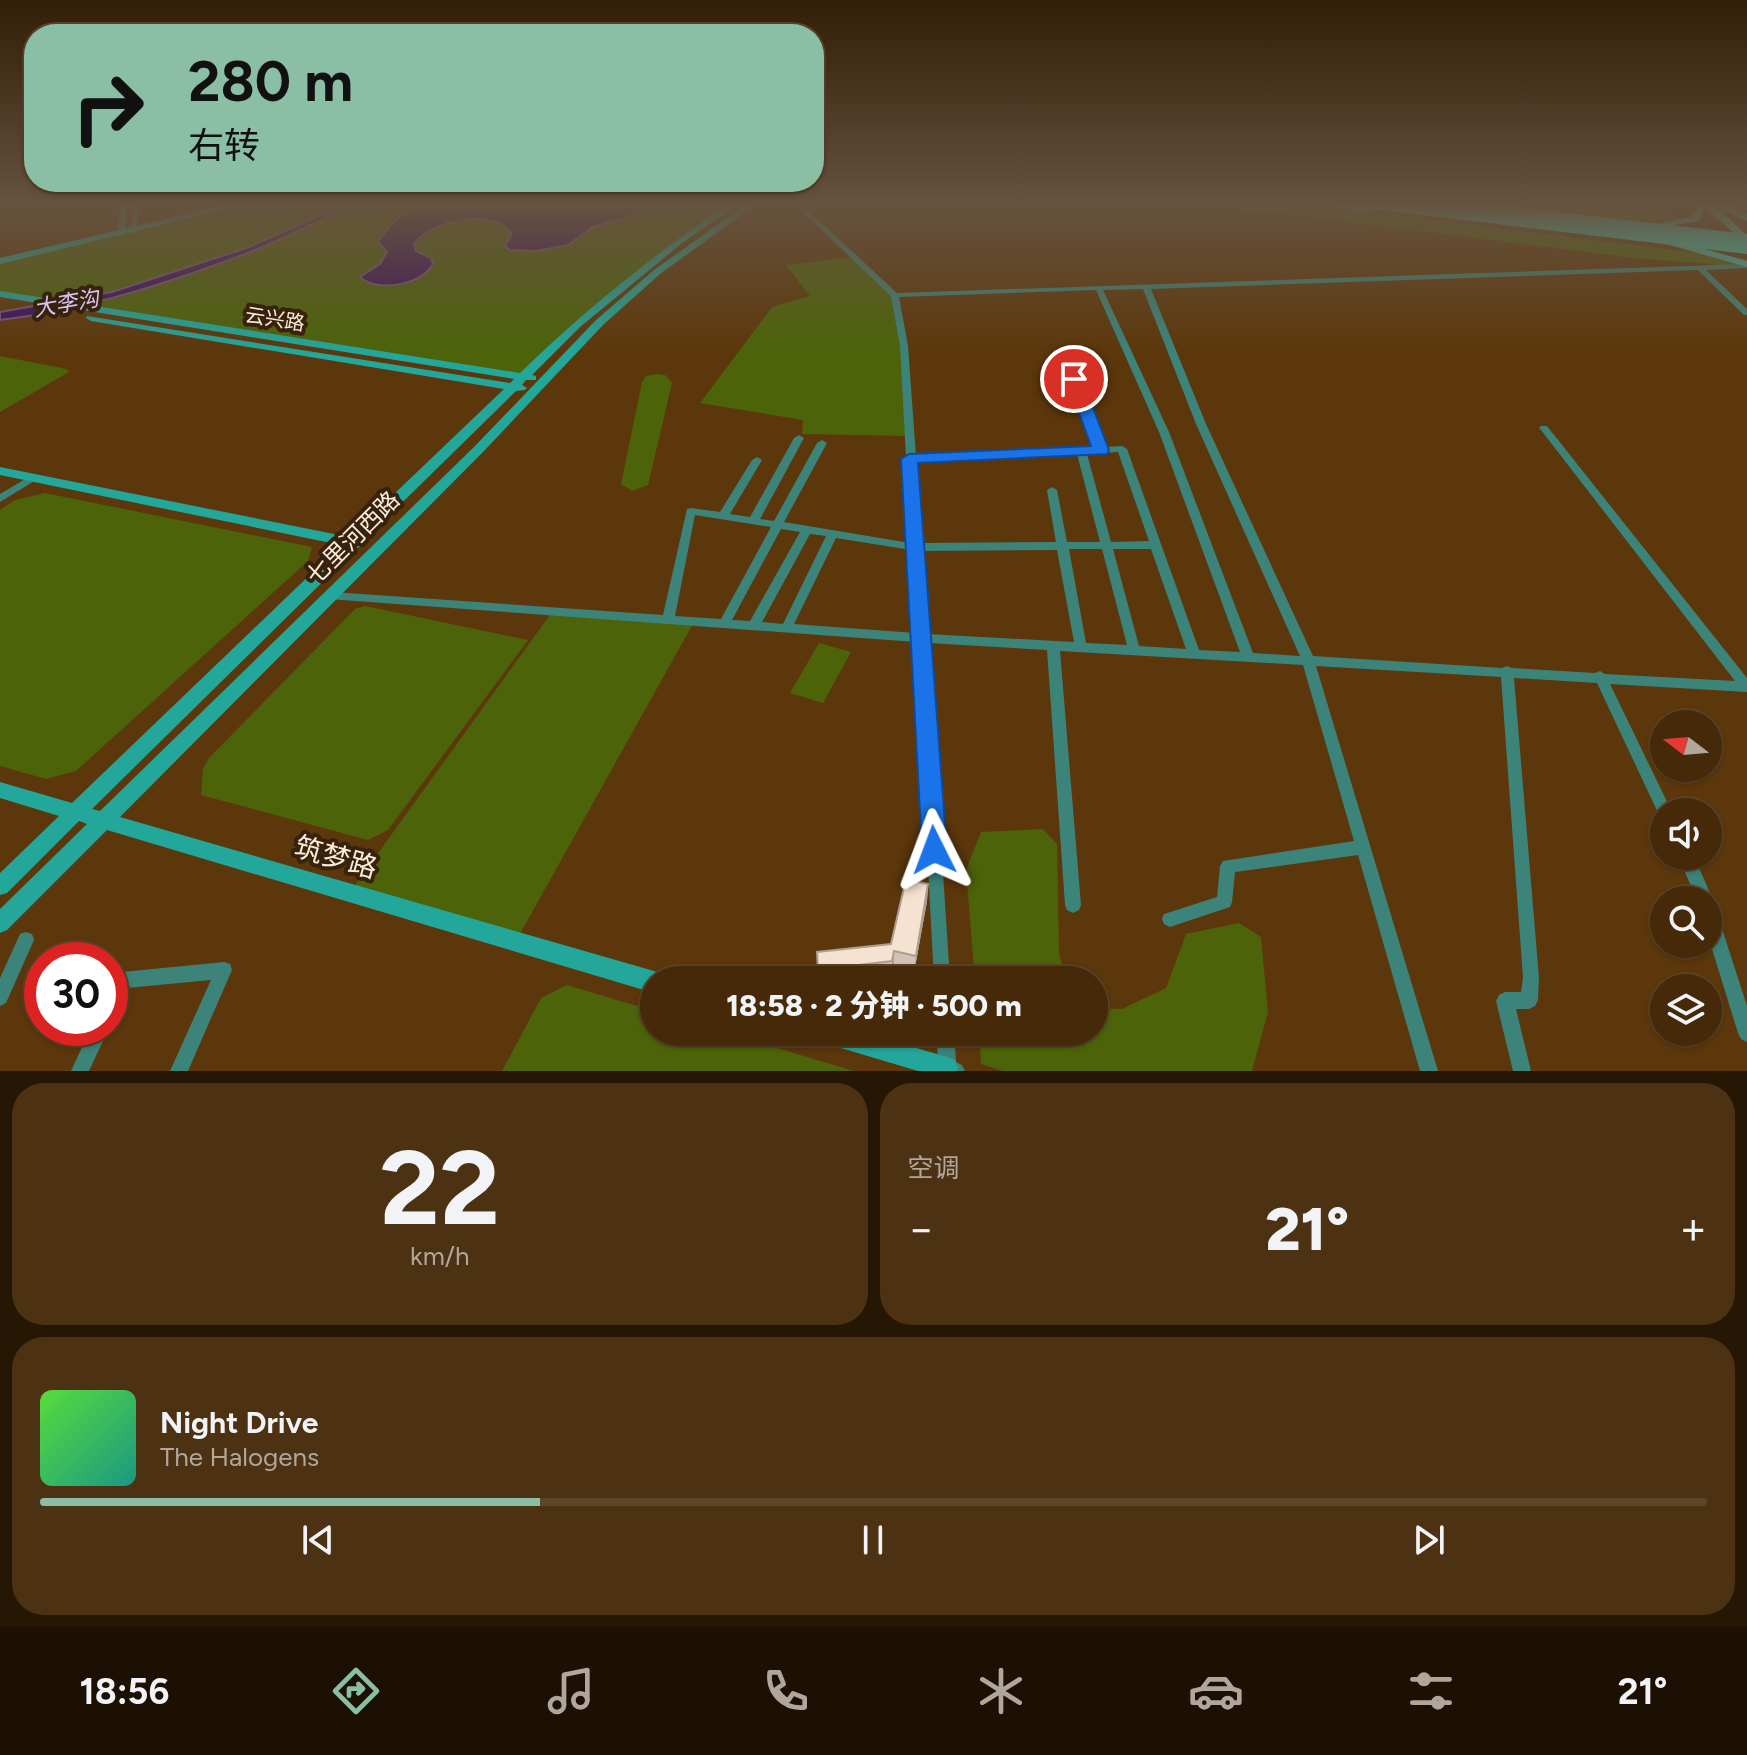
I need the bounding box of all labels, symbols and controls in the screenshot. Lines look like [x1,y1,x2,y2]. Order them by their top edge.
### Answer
text: 280 m [188,48,353,115]
icon: right [56,56,160,160]
text: 右转 [188,124,260,167]
water label: 大李沟 [31,284,103,323]
street label: 云兴路 [243,302,307,336]
pin [1040,345,1108,413]
icon: arrive [1052,357,1096,401]
street label: 七里河西路 [300,485,405,590]
north arrow [1650,710,1722,782]
map controls [1650,710,1722,1046]
button: sound [1650,798,1722,870]
position arrow [892,808,976,892]
street label: 筑梦路 [291,829,381,885]
button: search [1650,886,1722,958]
speed limit sign: 30 [24,942,128,1046]
button: layers [1650,974,1722,1046]
text: 18:58 · 2 分钟 · 500 m [726,987,1022,1024]
text: 22 [380,1125,500,1250]
text: 空调 [908,1152,960,1184]
text: 21° [1265,1193,1349,1265]
text: − [908,1202,935,1255]
text: + [1680,1202,1707,1255]
text: km/h [410,1240,469,1272]
text: Night Drive [160,1404,318,1441]
text: The Halogens [160,1441,319,1473]
icon: previous [296,1518,340,1562]
icon: pause [851,1518,895,1562]
icon: next [1407,1518,1451,1562]
icon: directions [328,1663,384,1719]
icon: music [543,1663,599,1719]
icon: phone [758,1663,814,1719]
icon: climate [973,1663,1029,1719]
icon: car [1188,1663,1244,1719]
icon: filters [1403,1663,1459,1719]
text: 18:56 [79,1670,169,1713]
text: 21° [1618,1670,1667,1713]

